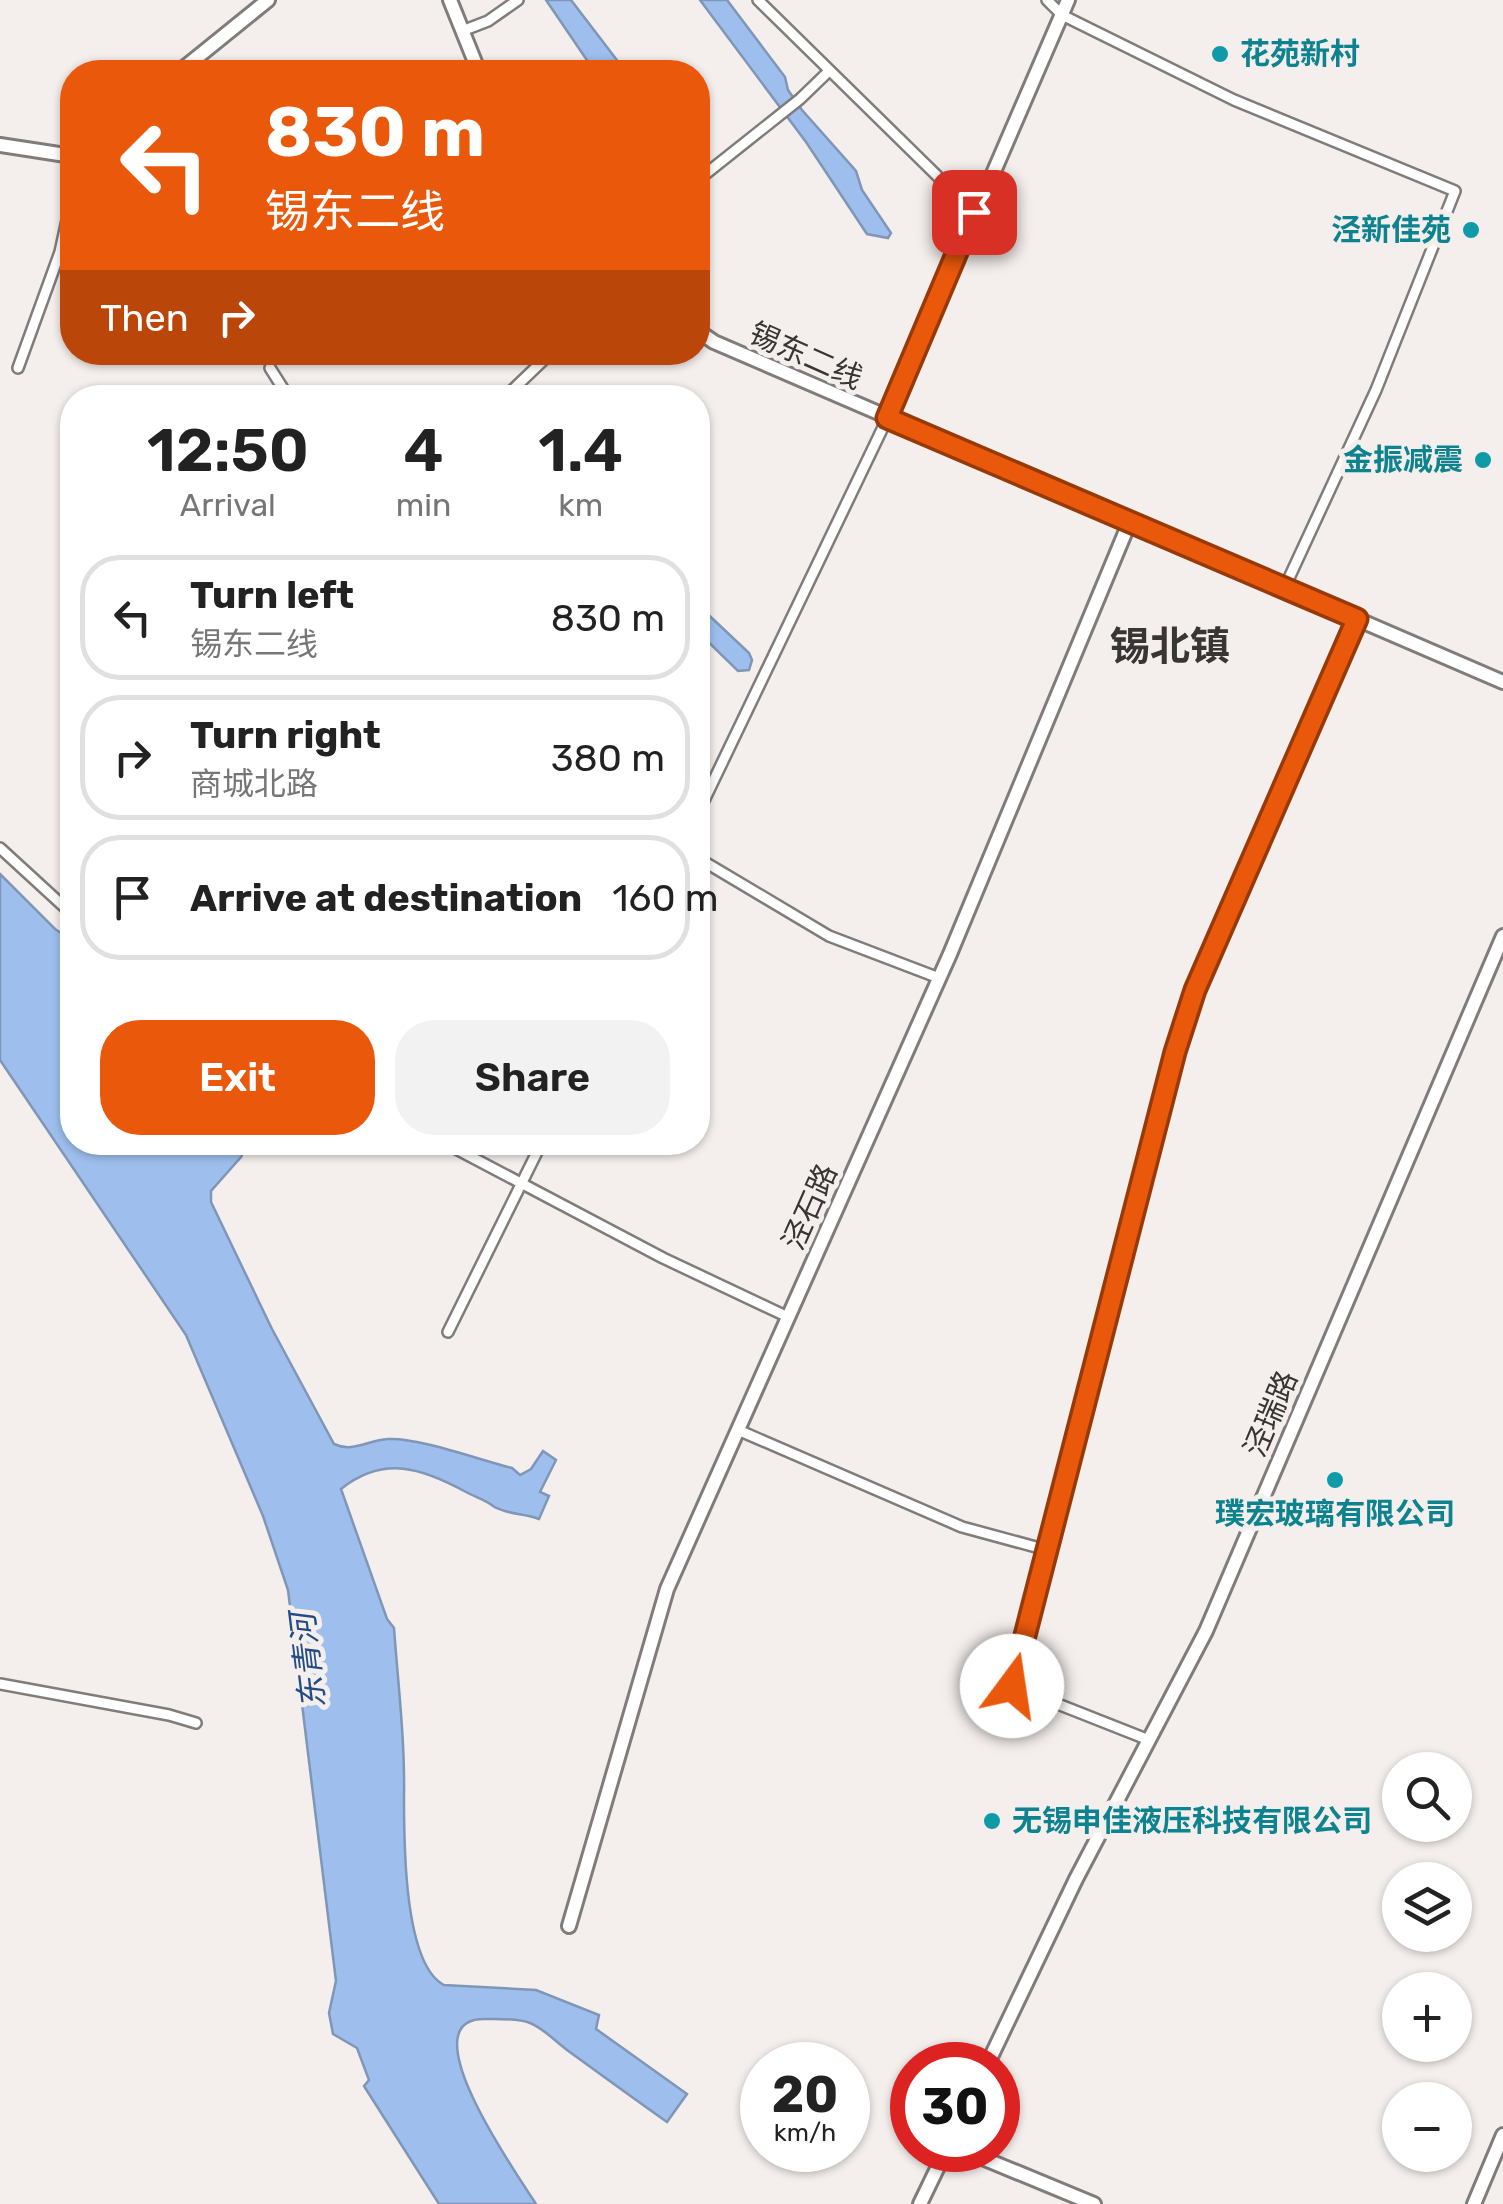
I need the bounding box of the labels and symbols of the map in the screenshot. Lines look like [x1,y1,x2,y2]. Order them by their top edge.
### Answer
place label: 花苑新村 [1240,36,1360,72]
marker: 花苑新村 [1209,43,1231,65]
pin [932,170,1017,255]
place label: 泾新佳苑 [1331,212,1451,248]
marker: 泾新佳苑 [1460,219,1482,241]
street label: 锡东二线 [744,315,868,397]
place label: 金振减震 [1343,442,1463,478]
marker: 金振减震 [1472,449,1494,471]
district label: 锡北镇 [1110,623,1230,670]
street label: 泾石路 [775,1159,845,1255]
street label: 泾瑞路 [1237,1366,1305,1462]
marker: 璞宏玻璃有限公司 [1324,1469,1346,1491]
place label: 璞宏玻璃有限公司 [1215,1496,1455,1532]
water label: 东青河 [283,1605,333,1711]
position arrow [960,1634,1064,1738]
place label: 无锡申佳液压科技有限公司 [1012,1803,1372,1839]
marker: 无锡申佳液压科技有限公司 [981,1810,1003,1832]
speed limit sign: 30 [890,2042,1020,2172]

